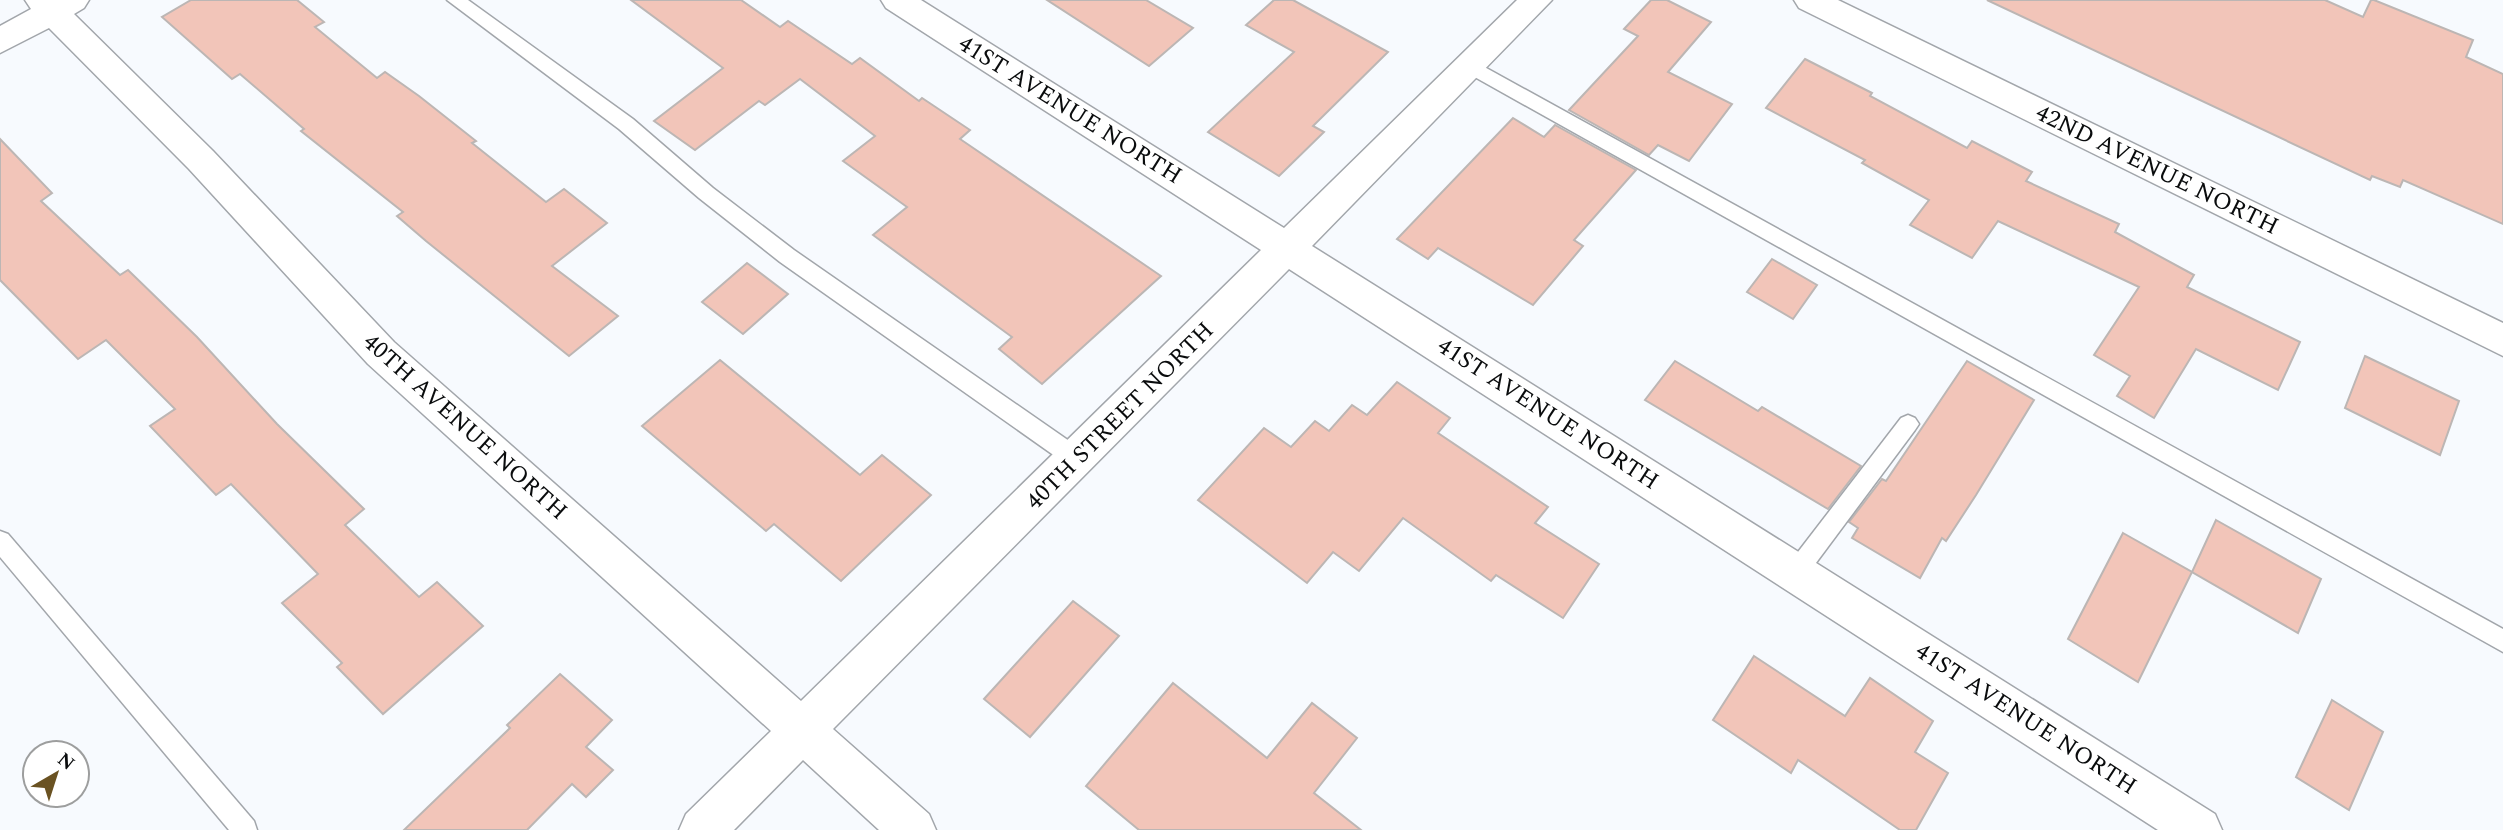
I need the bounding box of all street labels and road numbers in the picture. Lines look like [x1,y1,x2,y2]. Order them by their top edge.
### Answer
street label: 41ST AVENUE NORTH [951,26,1189,194]
street label: 42ND AVENUE NORTH [2029,95,2285,245]
street label: 40TH STREET NORTH [1018,314,1222,518]
street label: 40TH AVENUE NORTH [355,325,575,529]
street label: 41ST AVENUE NORTH [1430,329,1666,499]
street label: 41ST AVENUE NORTH [1908,634,2144,804]

